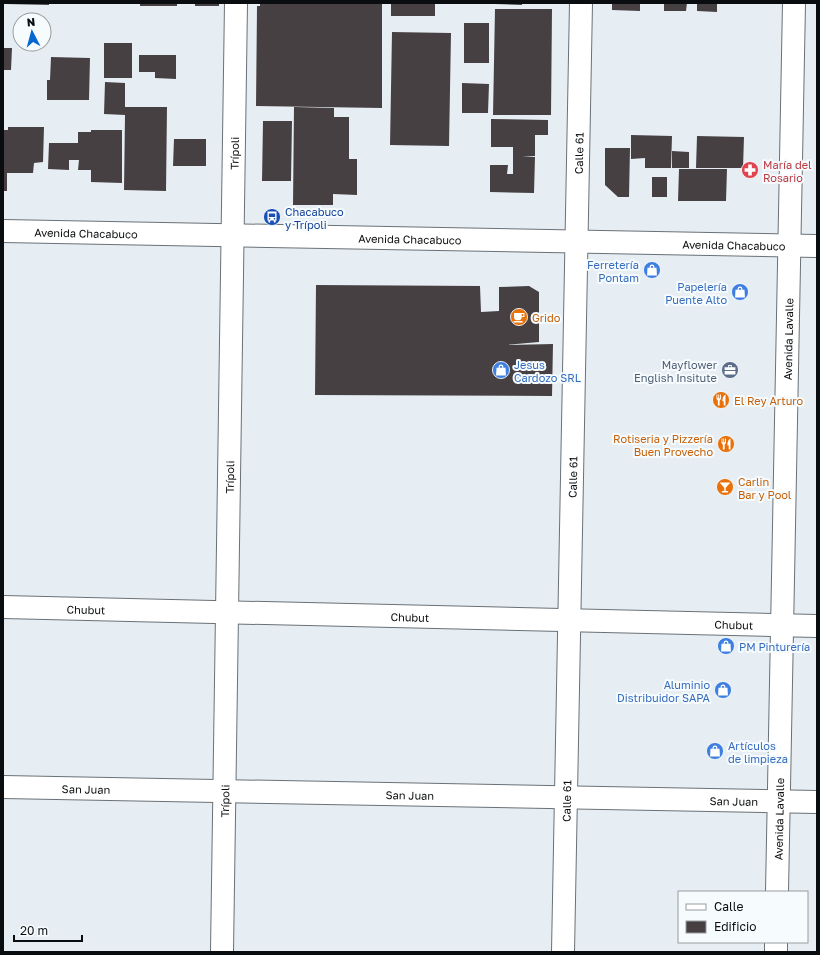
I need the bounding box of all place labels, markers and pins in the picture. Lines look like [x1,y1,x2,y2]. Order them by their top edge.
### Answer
place label: María del Rosario [763,158,812,184]
pharmacy icon: María del Rosario [740,160,760,180]
place label: Chacabuco y Trípoli [285,205,344,231]
bus stop icon: Chacabuco y Trípoli [262,207,282,227]
place label: Ferretería Pontam [587,258,639,284]
shop icon: Ferretería Pontam [642,260,662,280]
place label: Papelería Puente Alto [665,280,727,306]
shop icon: Papelería Puente Alto [730,282,750,302]
cafe icon: Grido [509,307,529,327]
place label: Grido [532,311,561,324]
place label: Jesus Cardozo SRL [514,358,582,384]
place label: Mayflower English Insitute [634,358,718,384]
shop icon: Jesus Cardozo SRL [491,360,511,380]
office icon: Mayflower English Insitute [720,360,740,380]
restaurant icon: El Rey Arturo [711,390,731,410]
place label: El Rey Arturo [734,394,804,407]
place label: Rotiseria y Pizzería Buen Provecho [613,432,713,458]
restaurant icon: Rotiseria y Pizzería Buen Provecho [716,434,736,454]
place label: Carlin Bar y Pool [738,475,792,501]
bar icon: Carlin Bar y Pool [715,477,735,497]
shop icon: PM Pinturería [716,636,736,656]
place label: PM Pinturería [739,640,810,653]
place label: Aluminio Distribuidor SAPA [617,678,711,704]
shop icon: Aluminio Distribuidor SAPA [713,680,733,700]
place label: Artículos de limpieza [728,739,788,765]
shop icon: Artículos de limpieza [705,741,725,761]

